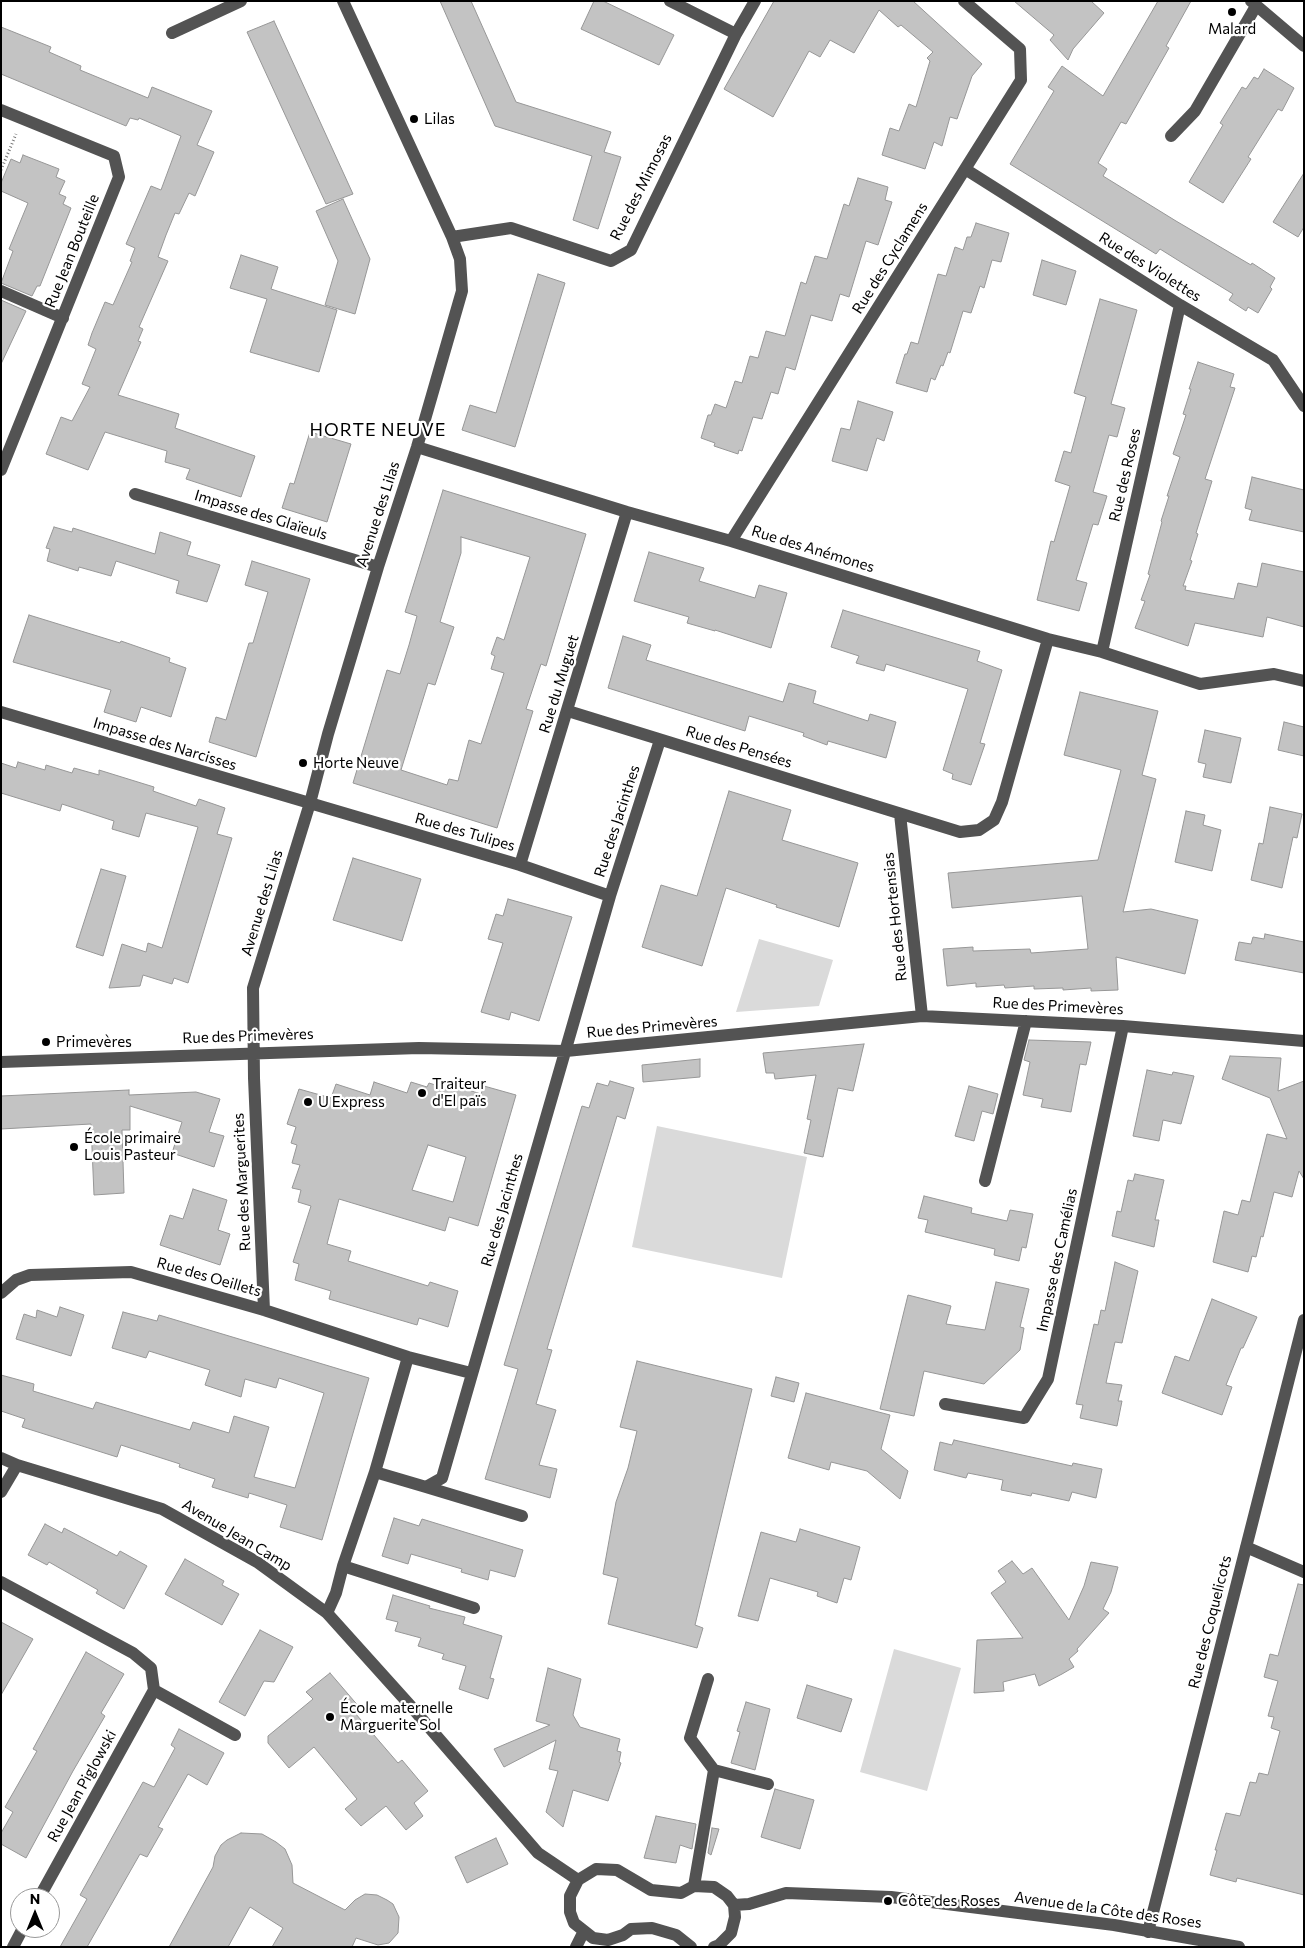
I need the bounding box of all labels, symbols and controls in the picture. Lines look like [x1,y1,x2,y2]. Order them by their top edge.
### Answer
marker: Malard [1226,6,1238,18]
place label: Malard [1208,20,1256,38]
place label: Lilas [424,110,455,128]
marker: Lilas [408,113,420,125]
street label: Rue des Mimosas [606,131,676,243]
street label: Rue Jean Bouteille [41,191,103,311]
street label: Rue des Cyclamens [848,199,932,317]
street label: Rue des Violettes [1096,228,1204,306]
district label: HORTE NEUVE [308,419,448,441]
street label: Rue des Roses [1106,427,1144,523]
street label: Avenue des Lilas [352,459,404,569]
street label: Impasse des Glaïeuls [192,486,330,544]
street label: Rue des Anémones [749,522,877,576]
street label: Rue du Muguet [535,633,583,735]
street label: Impasse des Narcisses [91,714,239,774]
street label: Rue des Pensées [684,722,794,772]
place label: Horte Neuve [313,754,399,772]
marker: Horte Neuve [297,757,309,769]
street label: Rue des Jacinthes [590,763,644,879]
street label: Rue des Tulipes [413,809,517,855]
street label: Avenue des Lilas [237,848,287,958]
street label: Rue des Hortensias [879,852,911,982]
street label: Rue des Primevères [992,994,1124,1018]
street label: Rue des Primevères [586,1012,718,1042]
street label: Rue des Primevères [182,1025,314,1047]
place label: Primevères [56,1033,132,1051]
marker: Primevères [40,1036,52,1048]
place label: Traiteur d'El païs [432,1075,487,1110]
marker: Traiteur d'El païs [416,1087,428,1099]
place label: U Express [318,1093,385,1111]
marker: U Express [302,1096,314,1108]
street label: Rue des Marguerites [229,1112,255,1252]
place label: École primaire Louis Pasteur [84,1129,181,1164]
marker: École primaire Louis Pasteur [68,1141,80,1153]
street label: Rue des Jacinthes [477,1151,527,1269]
street label: Impasse des Camélias [1033,1187,1081,1333]
street label: Rue des Oeillets [155,1253,263,1301]
street label: Avenue Jean Camp [179,1495,295,1575]
street label: Rue des Coquelicots [1185,1554,1235,1690]
place label: École maternelle Marguerite Sol [340,1699,453,1734]
marker: École maternelle Marguerite Sol [324,1711,336,1723]
street label: Rue Jean Piglowski [44,1727,120,1845]
north arrow [10,1888,60,1938]
street label: Avenue de la Côte des Roses [1013,1888,1203,1932]
text: N [30,1890,40,1907]
place label: Côte des Roses [898,1892,1000,1910]
marker: Côte des Roses [882,1895,894,1907]

